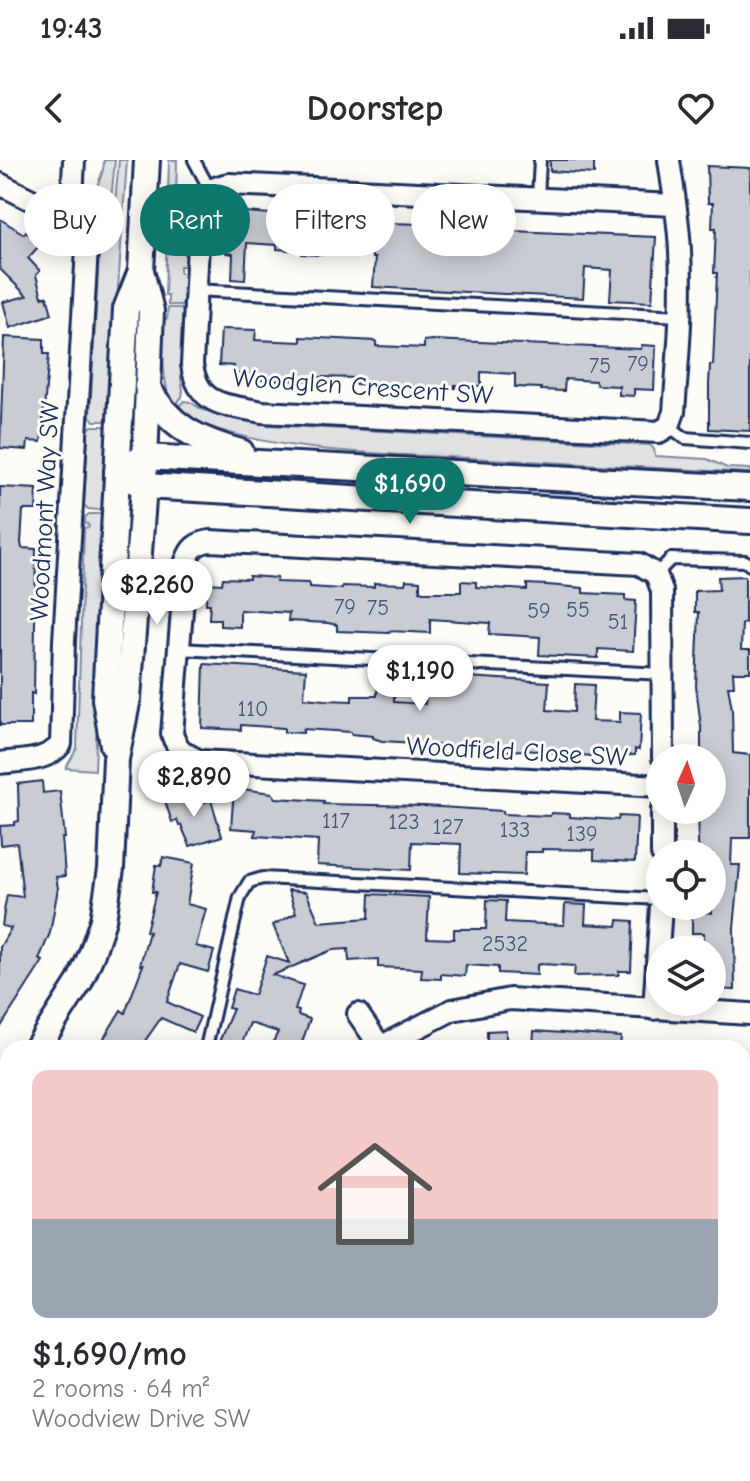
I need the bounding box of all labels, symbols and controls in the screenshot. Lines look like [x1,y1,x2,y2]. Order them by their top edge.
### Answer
text: 19:43 [40,11,103,46]
icon: back [32,86,76,130]
icon: heart [674,86,718,130]
text: Doorstep [307,88,443,129]
chip: Buy [24,184,124,256]
chip: Rent [140,184,250,256]
chip: Filters [266,184,395,256]
chip: New [411,184,516,256]
house number: 79 [627,351,649,377]
house number: 75 [589,353,611,379]
street label: Woodglen Crescent SW [232,363,495,411]
street label: Woodmont Way SW [24,400,66,622]
pin: $1,690 [345,458,475,526]
text: $1,690 [374,469,446,499]
pin: $2,260 [92,559,222,627]
text: $2,260 [120,570,194,600]
house number: 79 [334,594,356,620]
house number: 75 [367,595,389,621]
house number: 55 [566,597,590,623]
house number: 59 [527,598,551,624]
house number: 51 [608,609,628,635]
pin: $1,190 [355,645,485,713]
text: $1,190 [385,656,455,686]
house number: 110 [238,696,268,722]
street label: Woodfield Close SW [406,731,629,773]
north arrow [646,744,726,824]
map controls [646,744,726,1016]
pin: $2,890 [129,751,259,819]
text: $2,890 [156,762,232,792]
house number: 117 [322,808,351,834]
house number: 123 [388,809,420,835]
house number: 127 [433,814,464,840]
house number: 133 [500,817,530,843]
house number: 139 [566,821,598,847]
button: locate [646,840,726,920]
house number: 2532 [482,931,528,957]
button: layers [646,936,726,1016]
icon: home [303,1122,447,1266]
text: $1,690/mo [32,1334,187,1374]
text: 2 rooms · 64 m² [32,1374,209,1404]
text: Woodview Drive SW [32,1404,250,1434]

